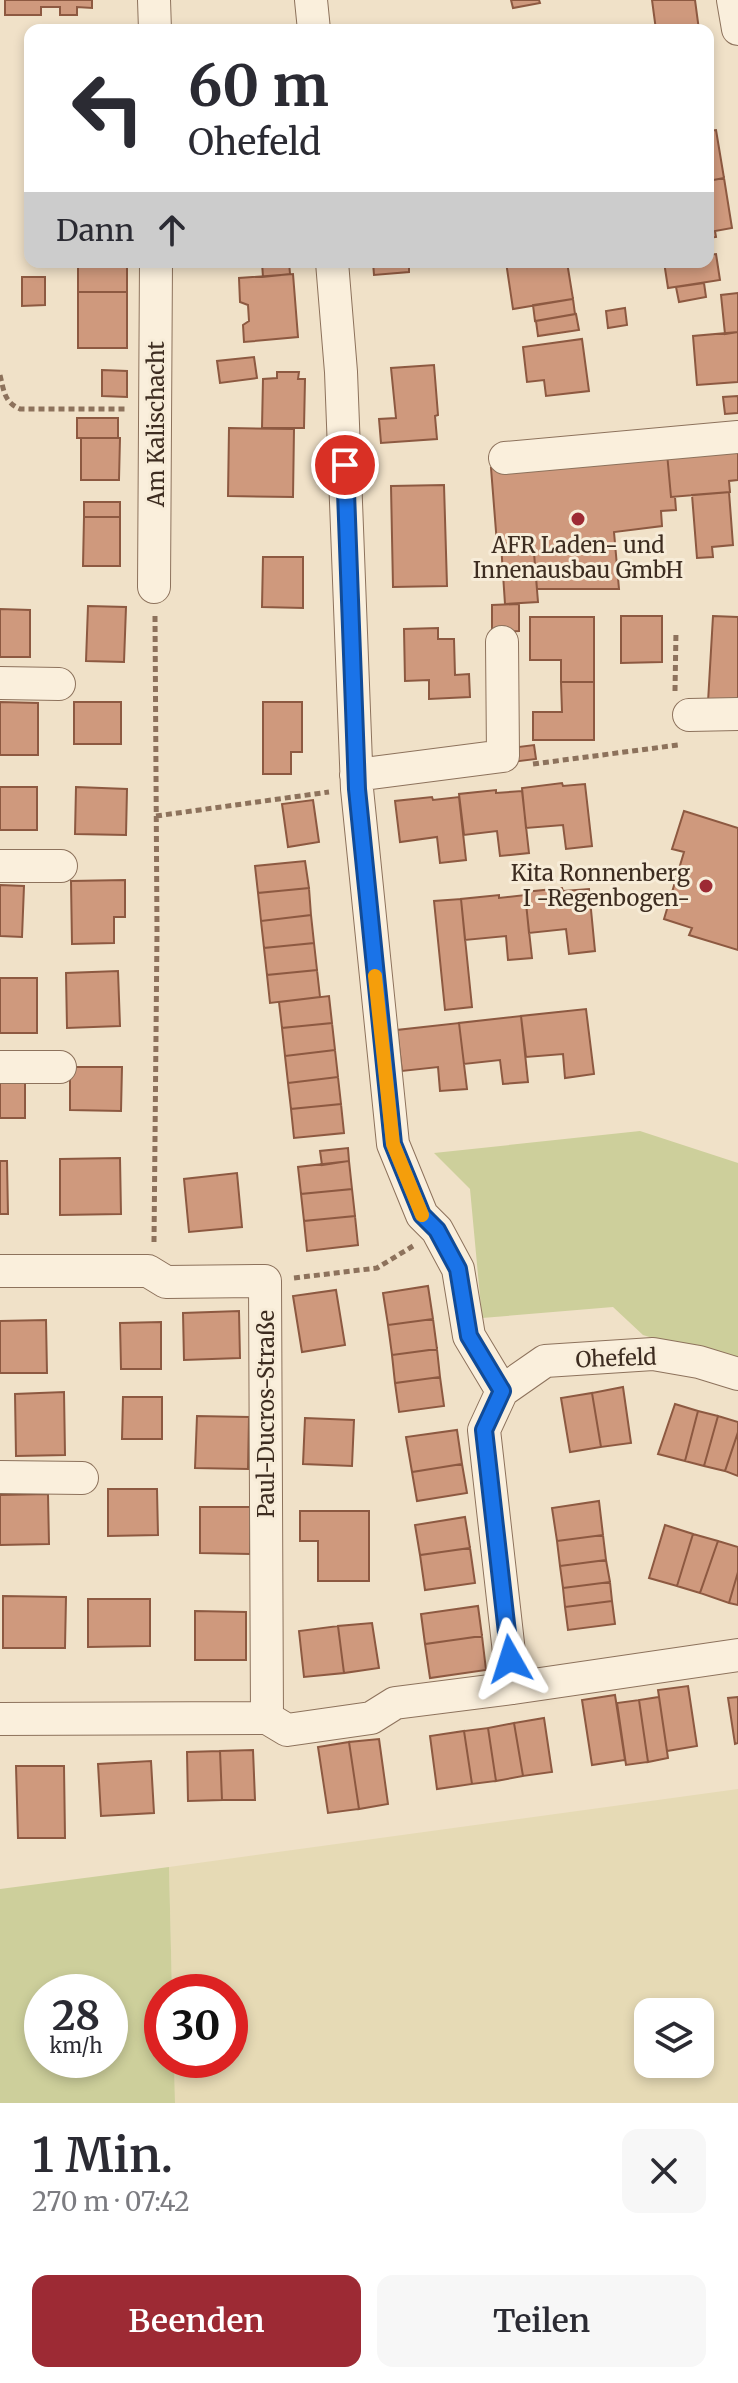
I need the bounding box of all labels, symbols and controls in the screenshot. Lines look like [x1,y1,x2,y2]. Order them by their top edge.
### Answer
text: 60 m [188,51,329,121]
icon: left [56,56,160,160]
text: Ohefeld [188,120,321,165]
icon: ahead [150,208,194,252]
text: Dann [56,211,134,249]
street label: Am Kalischacht [142,341,170,508]
pin [311,431,379,499]
icon: arrive [323,443,367,487]
marker: AFR Laden- und Innenausbau GmbH [569,510,587,528]
place label: AFR Laden- und Innenausbau GmbH [473,531,683,584]
place label: Kita Ronnenberg I -Regenbogen- [511,859,690,912]
marker: Kita Ronnenberg I -Regenbogen- [697,877,715,895]
street label: Paul-Ducros-Straße [252,1310,280,1518]
street label: Ohefeld [575,1343,657,1373]
position arrow [468,1617,552,1701]
speed limit sign: 30 [144,1974,248,2078]
text: 28 [52,1991,100,2041]
map controls [634,1998,714,2078]
button: layers [634,1998,714,2078]
text: km/h [50,2033,102,2058]
text: 1 Min. [32,2125,173,2185]
button: close [622,2129,706,2213]
text: 270 m · 07:42 [32,2185,190,2218]
button: Beenden [32,2275,361,2367]
button: Teilen [377,2275,706,2367]

